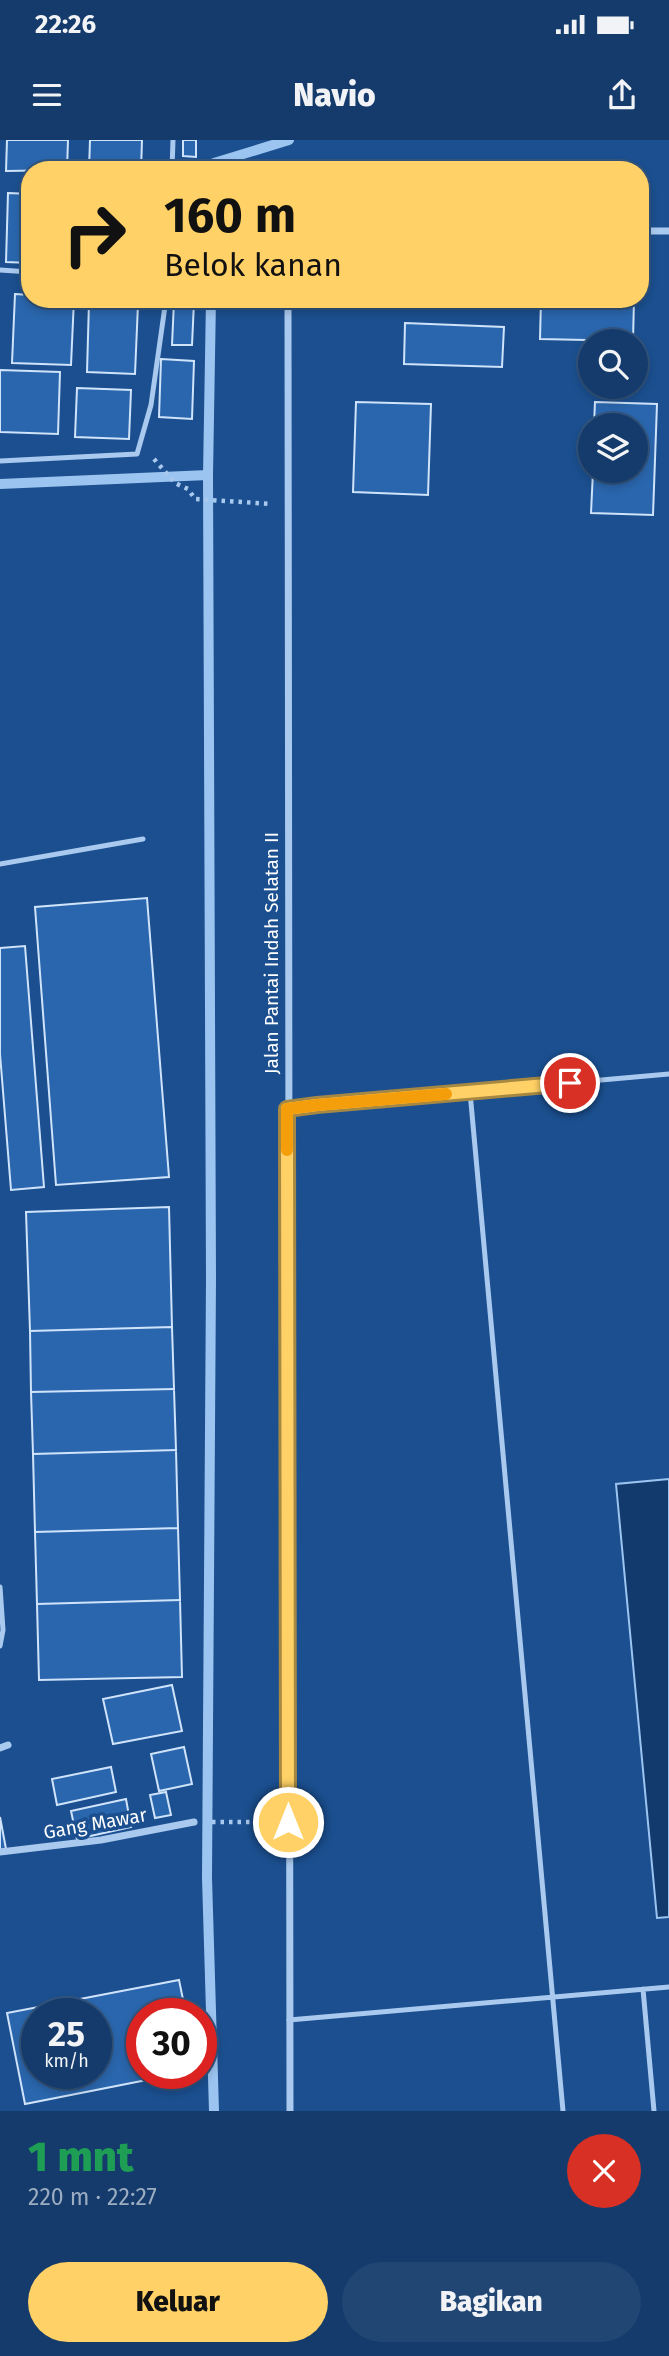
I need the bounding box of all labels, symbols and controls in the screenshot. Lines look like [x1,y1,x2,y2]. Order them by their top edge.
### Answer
text: 22:26 [35,9,96,40]
icon: menu [28,76,66,114]
text: Navio [293,76,376,114]
icon: share [603,76,641,114]
text: 160 m [164,186,296,245]
icon: right [49,189,140,280]
text: Belok kanan [164,246,342,284]
map controls [578,329,648,483]
button: search [578,329,648,399]
button: layers [578,413,648,483]
street label: Jalan Pantai Indah Selatan II [260,832,283,1074]
pin [540,1053,600,1113]
icon: arrive [551,1064,589,1102]
position arrow [251,1785,325,1859]
street label: Gang Mawar [42,1803,149,1844]
speed limit sign: 30 [126,1998,217,2089]
text: 25 [48,2013,85,2055]
text: km/h [44,2050,89,2072]
text: 1 mnt [28,2132,133,2182]
button: close [567,2134,641,2208]
text: 220 m · 22:27 [28,2183,157,2211]
button: Keluar [28,2262,328,2342]
button: Bagikan [342,2262,641,2342]

